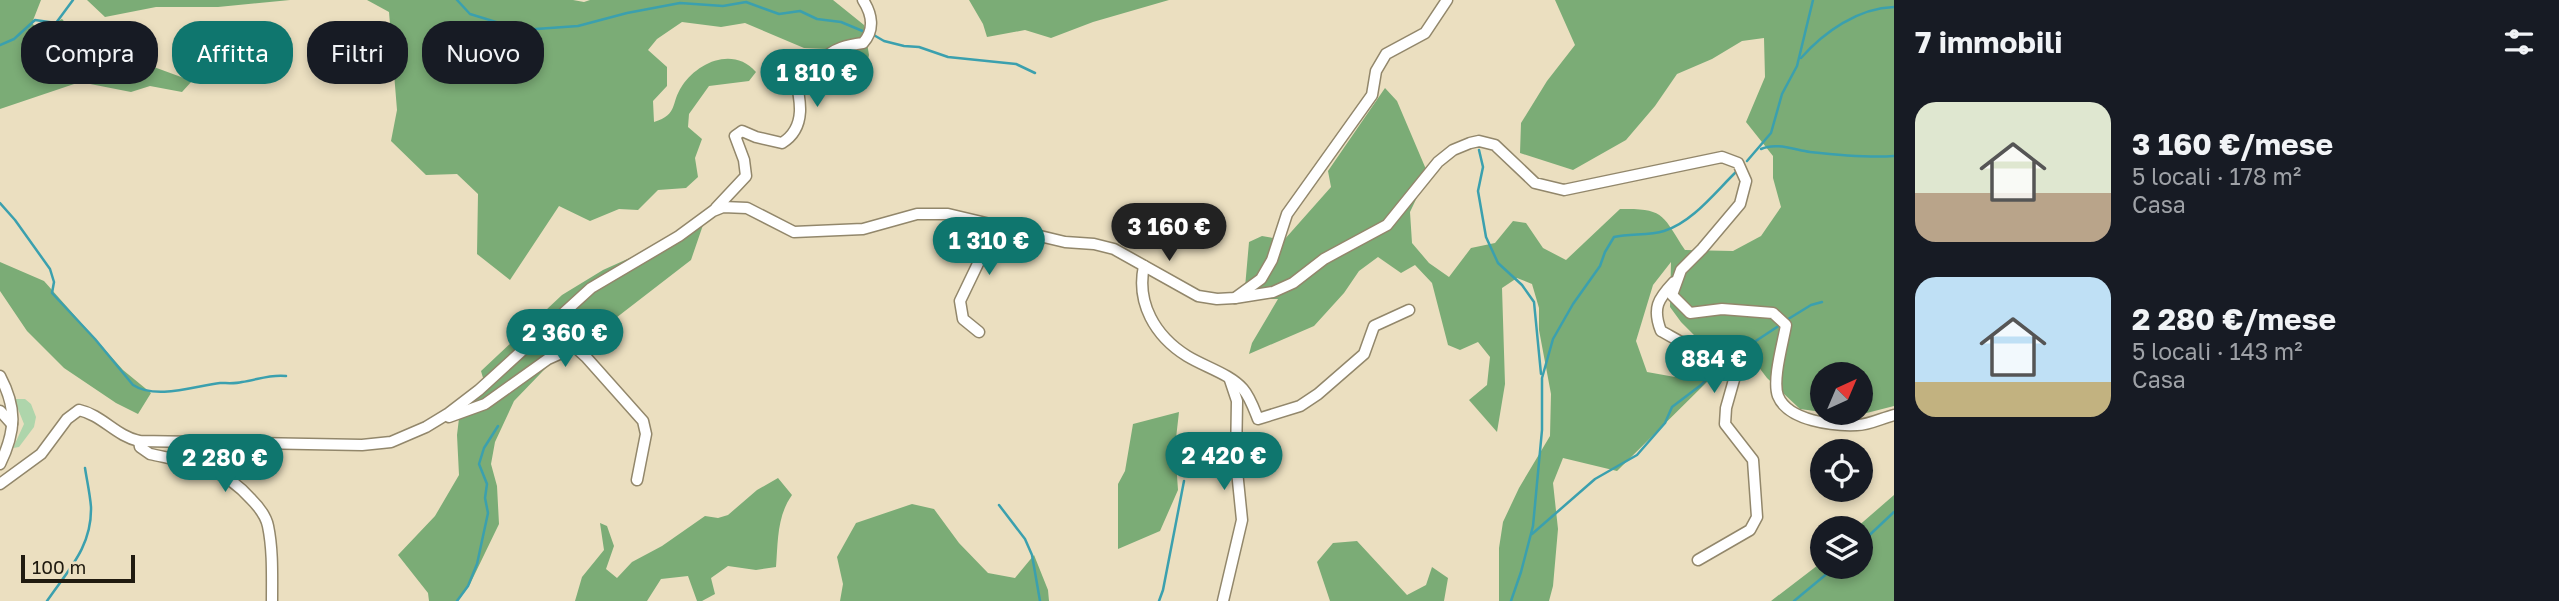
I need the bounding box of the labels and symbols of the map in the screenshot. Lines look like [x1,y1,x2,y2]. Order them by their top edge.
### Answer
pin: 1 810 € [752,50,882,109]
pin: 3 160 € [1104,204,1234,263]
pin: 1 310 € [924,218,1054,277]
pin: 2 360 € [500,310,630,369]
pin: 884 € [1665,336,1763,395]
north arrow [1810,362,1872,425]
pin: 2 420 € [1159,433,1289,492]
pin: 2 280 € [160,434,290,494]
scale bar [21,552,135,584]

